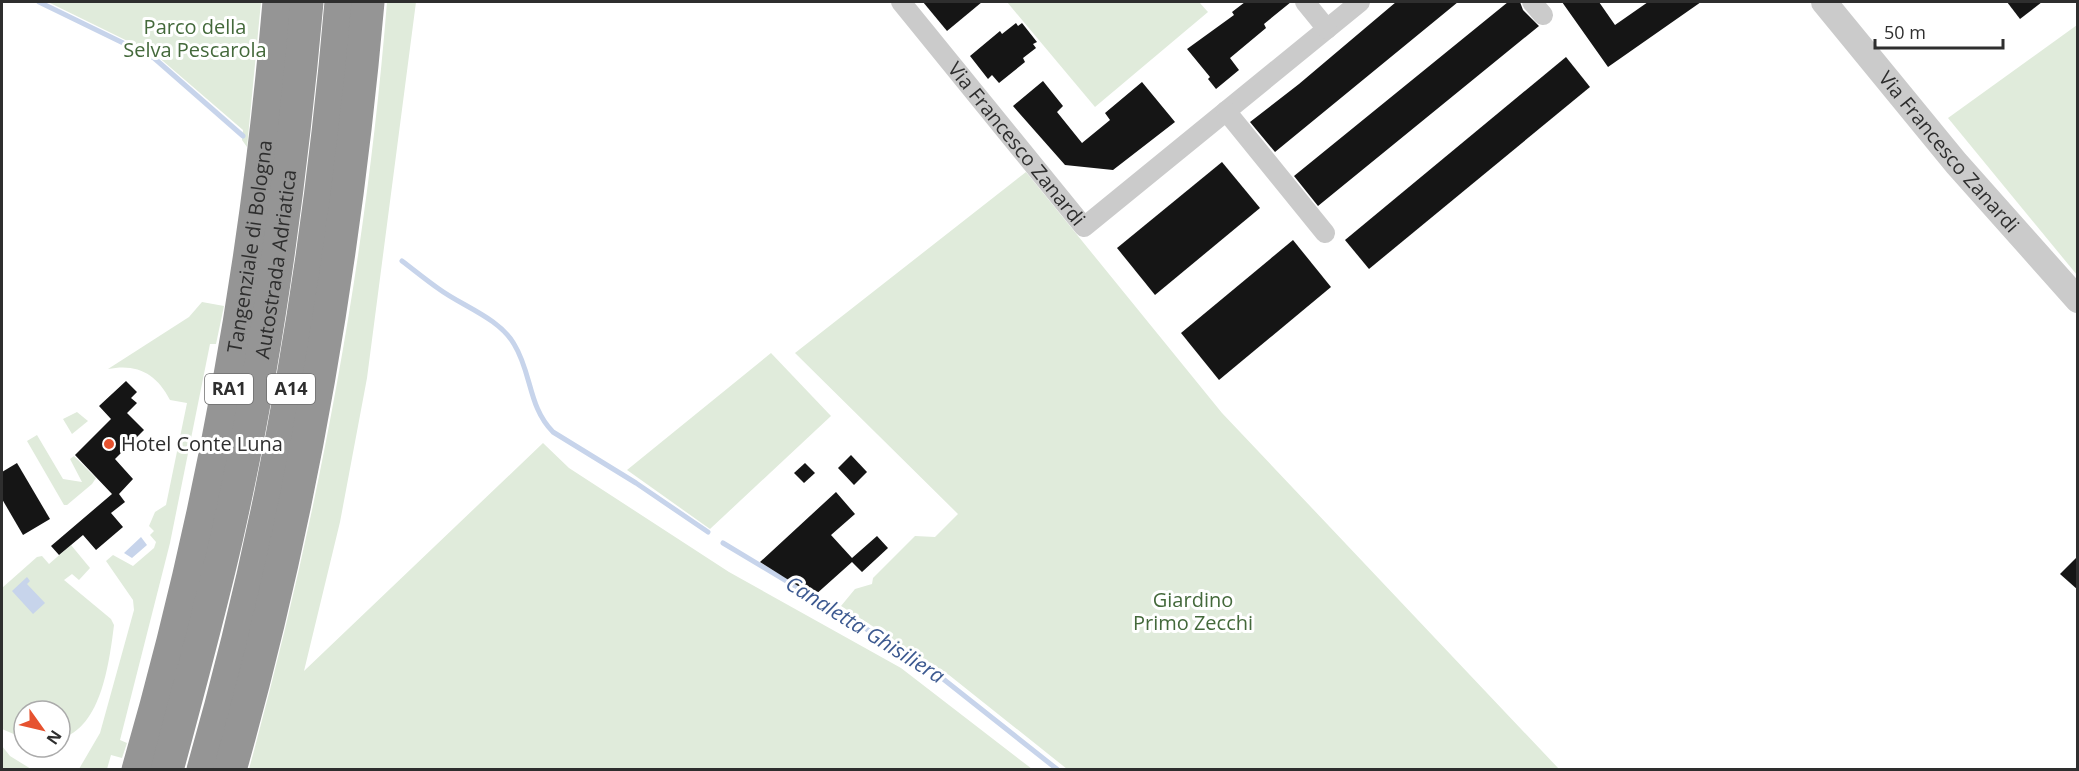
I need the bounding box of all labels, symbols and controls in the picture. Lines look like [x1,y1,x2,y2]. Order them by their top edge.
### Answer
scale bar [1875,12,2002,50]
park label: Parco della Selva Pescarola [123,13,267,63]
text: 50 m [1884,20,1926,44]
street label: Via Francesco Zanardi [942,56,1092,231]
street label: Via Francesco Zanardi [1873,65,2025,238]
street label: Tangenziale di Bologna [220,138,278,355]
street label: Autostrada Adriatica [248,168,302,361]
road number: RA1 [205,374,253,404]
road number: A14 [267,374,315,404]
place label: Hotel Conte Luna [121,430,283,457]
marker: Hotel Conte Luna [102,437,116,451]
water label: Canaletta Ghisiliera [781,569,950,689]
park label: Giardino Primo Zecchi [1133,586,1253,636]
north arrow [12,699,72,759]
text: N [42,726,67,749]

